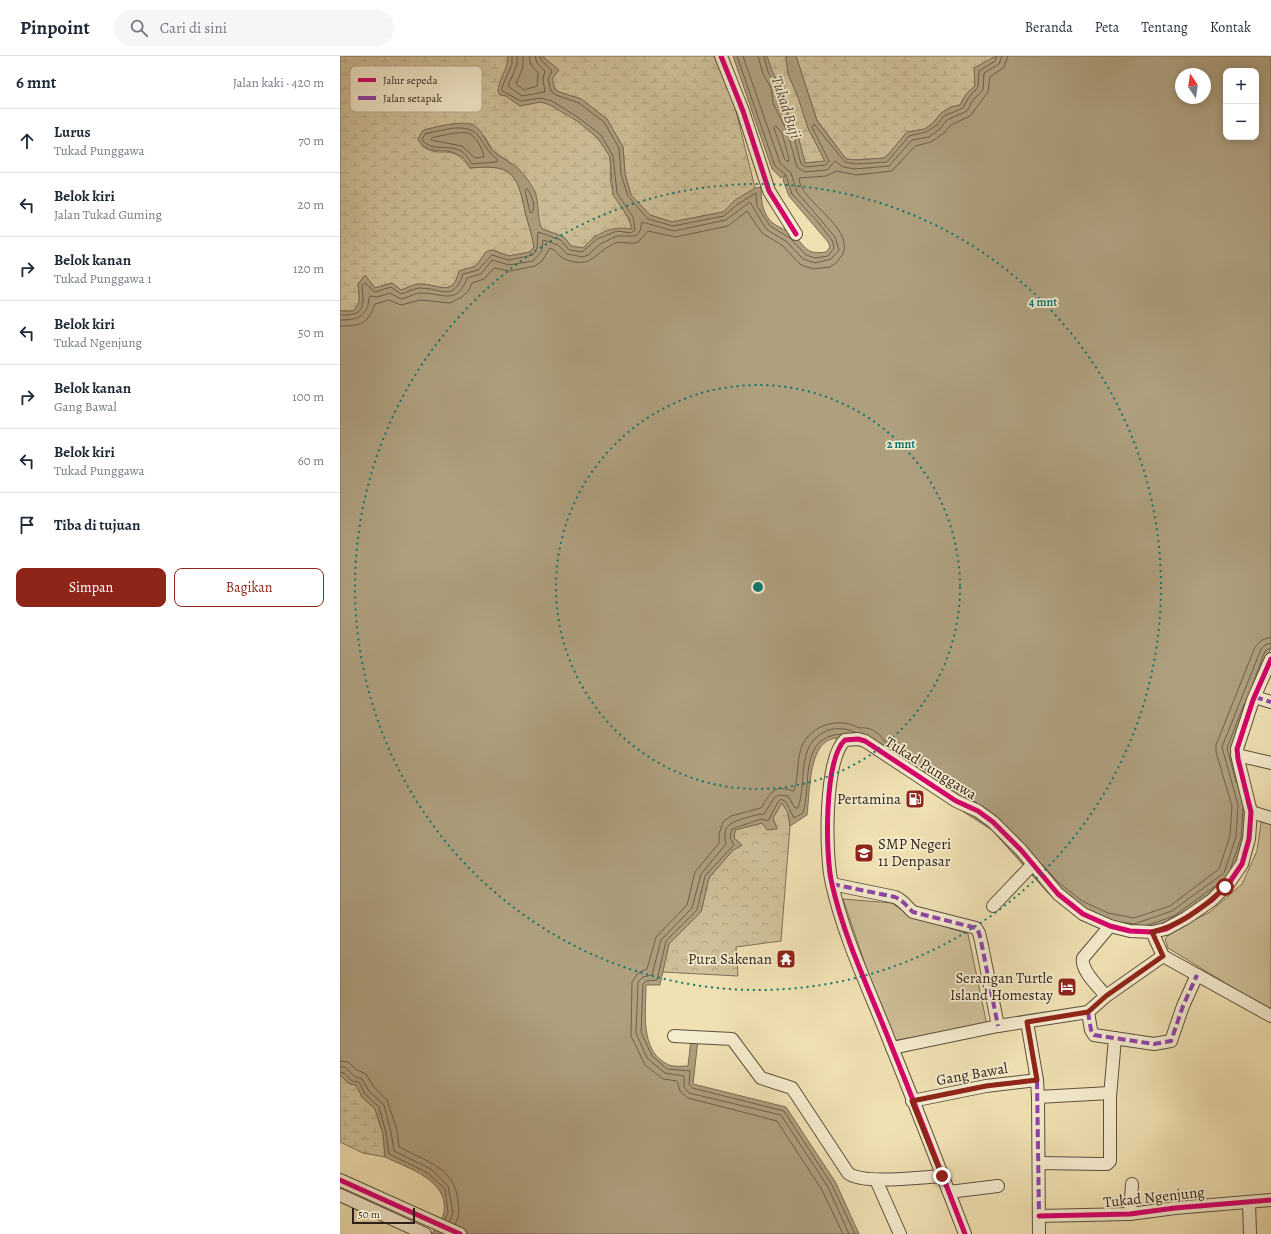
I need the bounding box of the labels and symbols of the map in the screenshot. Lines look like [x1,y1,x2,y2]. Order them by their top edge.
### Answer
legend [350,66,482,112]
north arrow [1175,68,1211,104]
text: Jalur sepeda [383,73,438,88]
water label: Tukad Buji [766,73,807,142]
text: Jalan setapak [383,91,442,106]
text: 4 mnt [1029,294,1057,310]
text: 2 mnt [887,436,915,452]
centre of rings [751,580,765,594]
street label: Tukad Punggawa [881,732,981,804]
fuel station icon: Pertamina [904,788,926,810]
place label: Pertamina [837,789,901,809]
place label: SMP Negeri 11 Denpasar [878,834,951,871]
school or university icon: SMP Negeri 11 Denpasar [853,842,875,864]
route start [1216,878,1234,896]
temple icon: Pura Sakenan [775,948,797,970]
place label: Pura Sakenan [688,949,772,969]
place label: Serangan Turtle Island Homestay [950,968,1053,1005]
hotel icon: Serangan Turtle Island Homestay [1056,976,1078,998]
street label: Gang Bawal [935,1058,1010,1090]
route end [933,1167,951,1185]
street label: Tukad Ngenjung [1102,1182,1206,1212]
scale bar [352,1206,415,1225]

